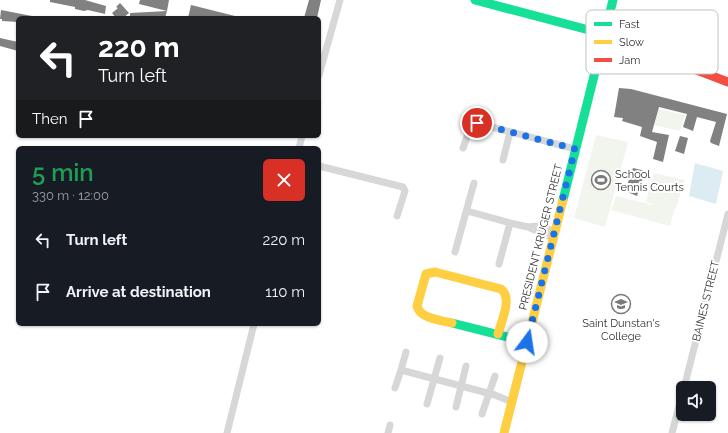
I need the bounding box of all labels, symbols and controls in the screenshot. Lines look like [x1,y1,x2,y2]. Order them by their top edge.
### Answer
legend [586,10,718,74]
text: Fast [619,18,640,31]
text: 220 m [98,31,180,64]
icon: left [32,32,84,84]
text: Slow [619,36,644,49]
text: Jam [619,54,640,67]
text: Turn left [98,65,167,86]
pin [460,106,494,140]
icon: arrive [75,108,97,130]
text: Then [32,110,67,128]
icon: arrive [466,112,488,134]
text: 5 min [32,158,94,187]
button: close [263,159,305,201]
street label: PRESIDENT KRUGER STREET [517,162,566,311]
place label: School Tennis Courts [615,168,684,194]
sports icon: School Tennis Courts [590,169,612,191]
text: 330 m · 12:00 [32,188,109,203]
icon: left [32,229,54,251]
text: Turn left [66,231,127,249]
text: 220 m [263,231,305,249]
street label: BAINES STREET [690,259,722,343]
icon: arrive [32,281,54,303]
text: Arrive at destination [66,283,211,301]
text: 110 m [265,283,305,301]
school or university icon: Saint Dunstan's College [610,293,632,315]
place label: Saint Dunstan's College [582,317,660,343]
position arrow [506,321,548,363]
map controls [676,381,716,421]
button: sound [676,381,716,421]

